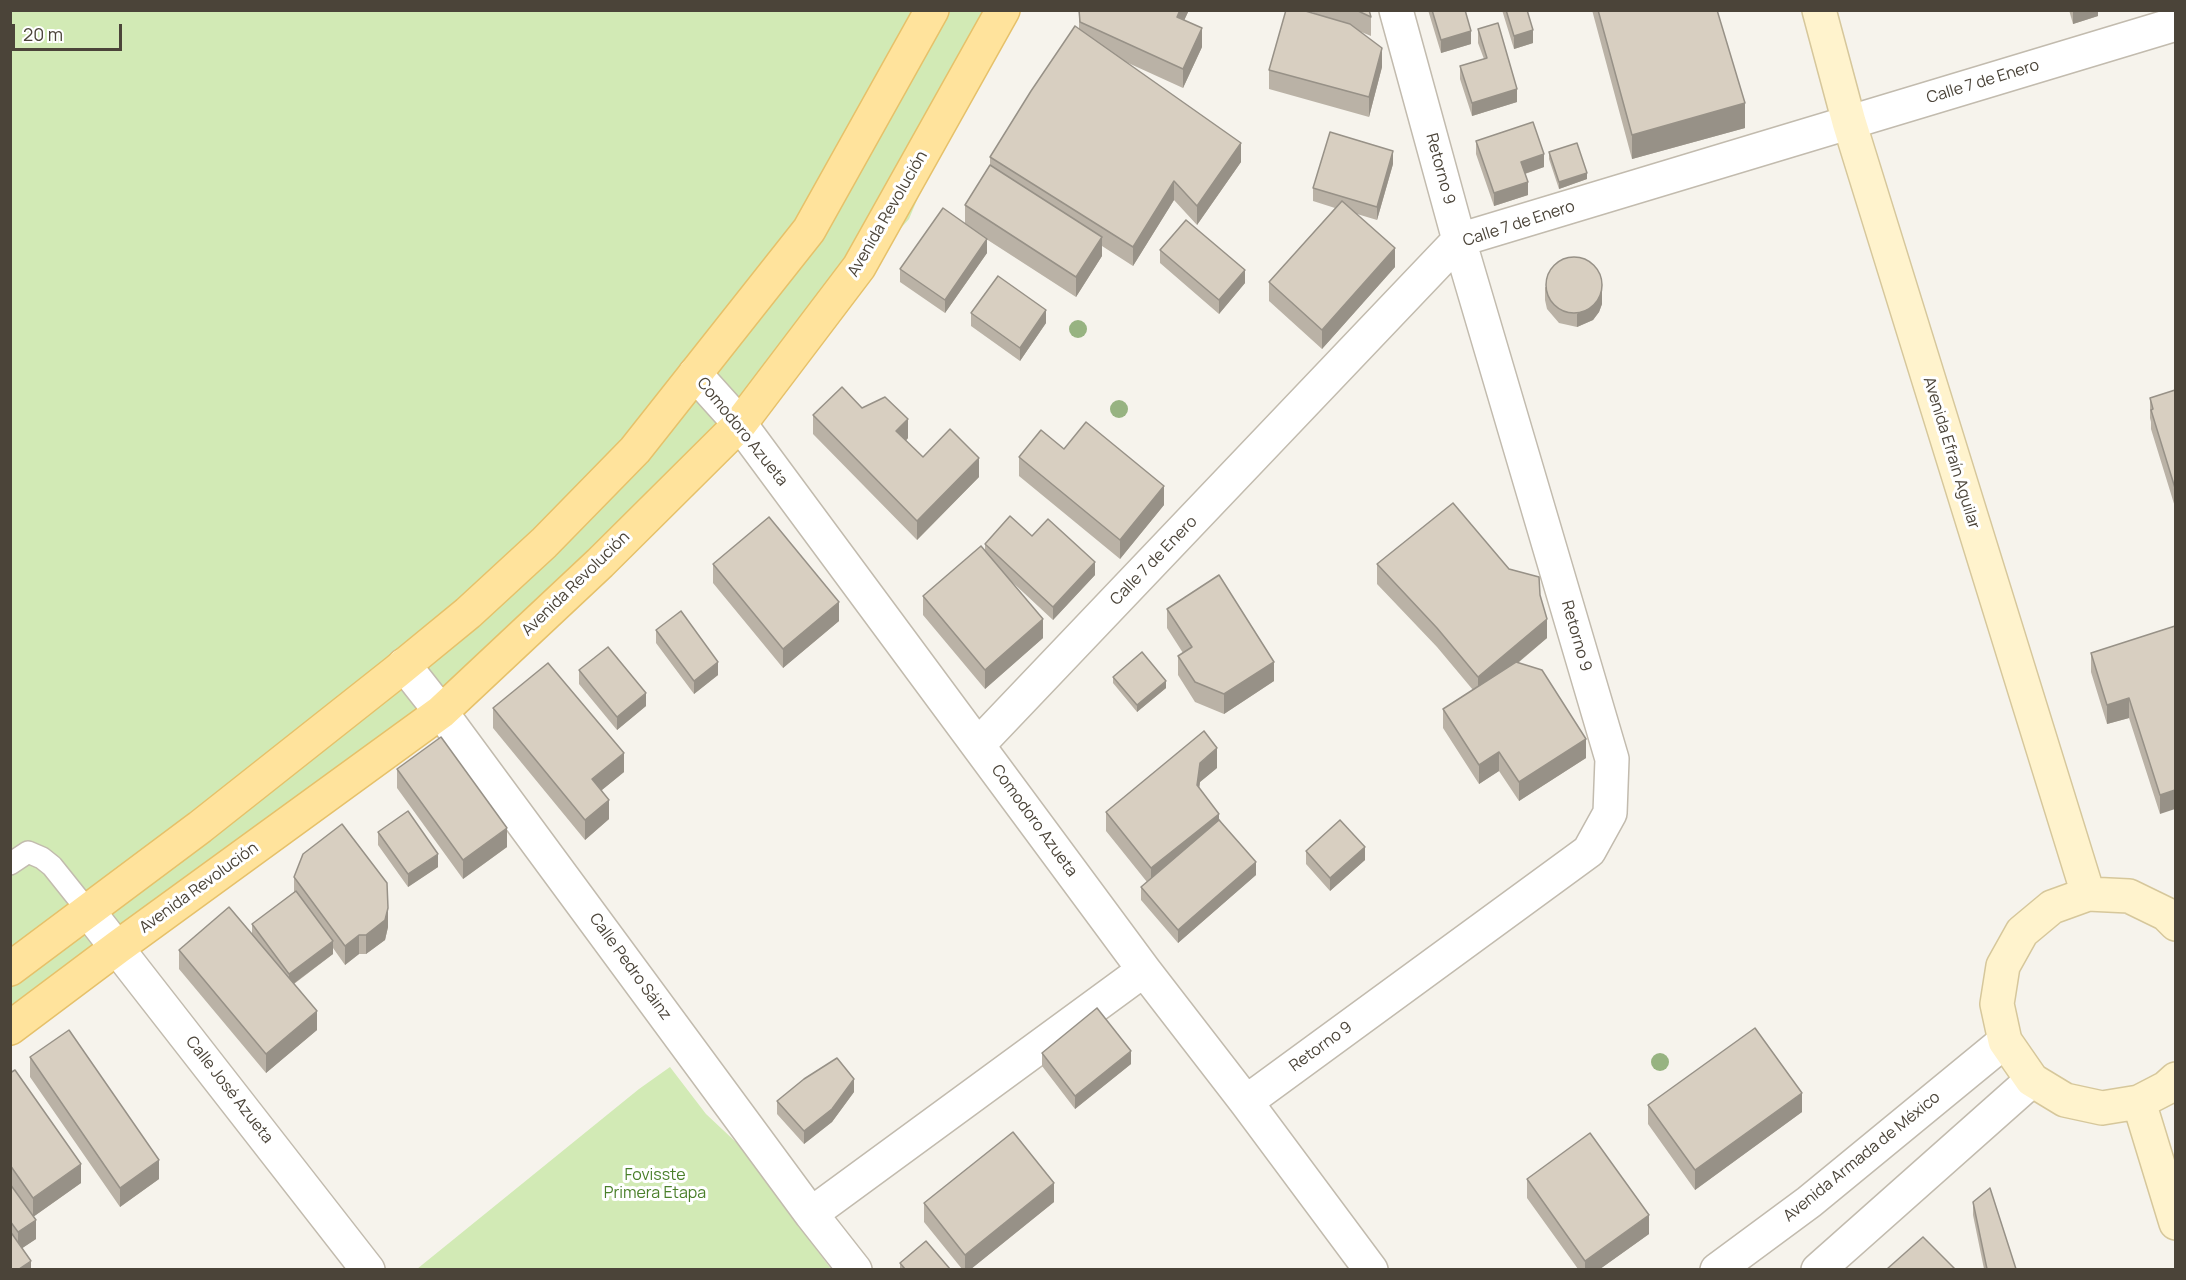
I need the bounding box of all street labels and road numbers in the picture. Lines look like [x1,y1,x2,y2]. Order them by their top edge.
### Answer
street label: Calle 7 de Enero [1924,56,2042,108]
street label: Retorno 9 [1421,131,1459,207]
street label: Avenida Revolución [844,148,932,280]
street label: Calle 7 de Enero [1461,197,1577,251]
street label: Comodoro Azueta [692,374,792,490]
street label: Avenida Efraín Aguilar [1919,375,1983,531]
street label: Calle 7 de Enero [1107,512,1201,610]
street label: Avenida Revolución [518,528,634,640]
street label: Retorno 9 [1557,598,1595,674]
street label: Comodoro Azueta [987,761,1081,881]
street label: Avenida Revolución [136,838,262,938]
street label: Calle Pedro Sáinz [585,910,675,1024]
street label: Retorno 9 [1286,1018,1356,1076]
street label: Calle José Azueta [181,1033,277,1147]
street label: Avenida Armada de México [1780,1088,1944,1226]

